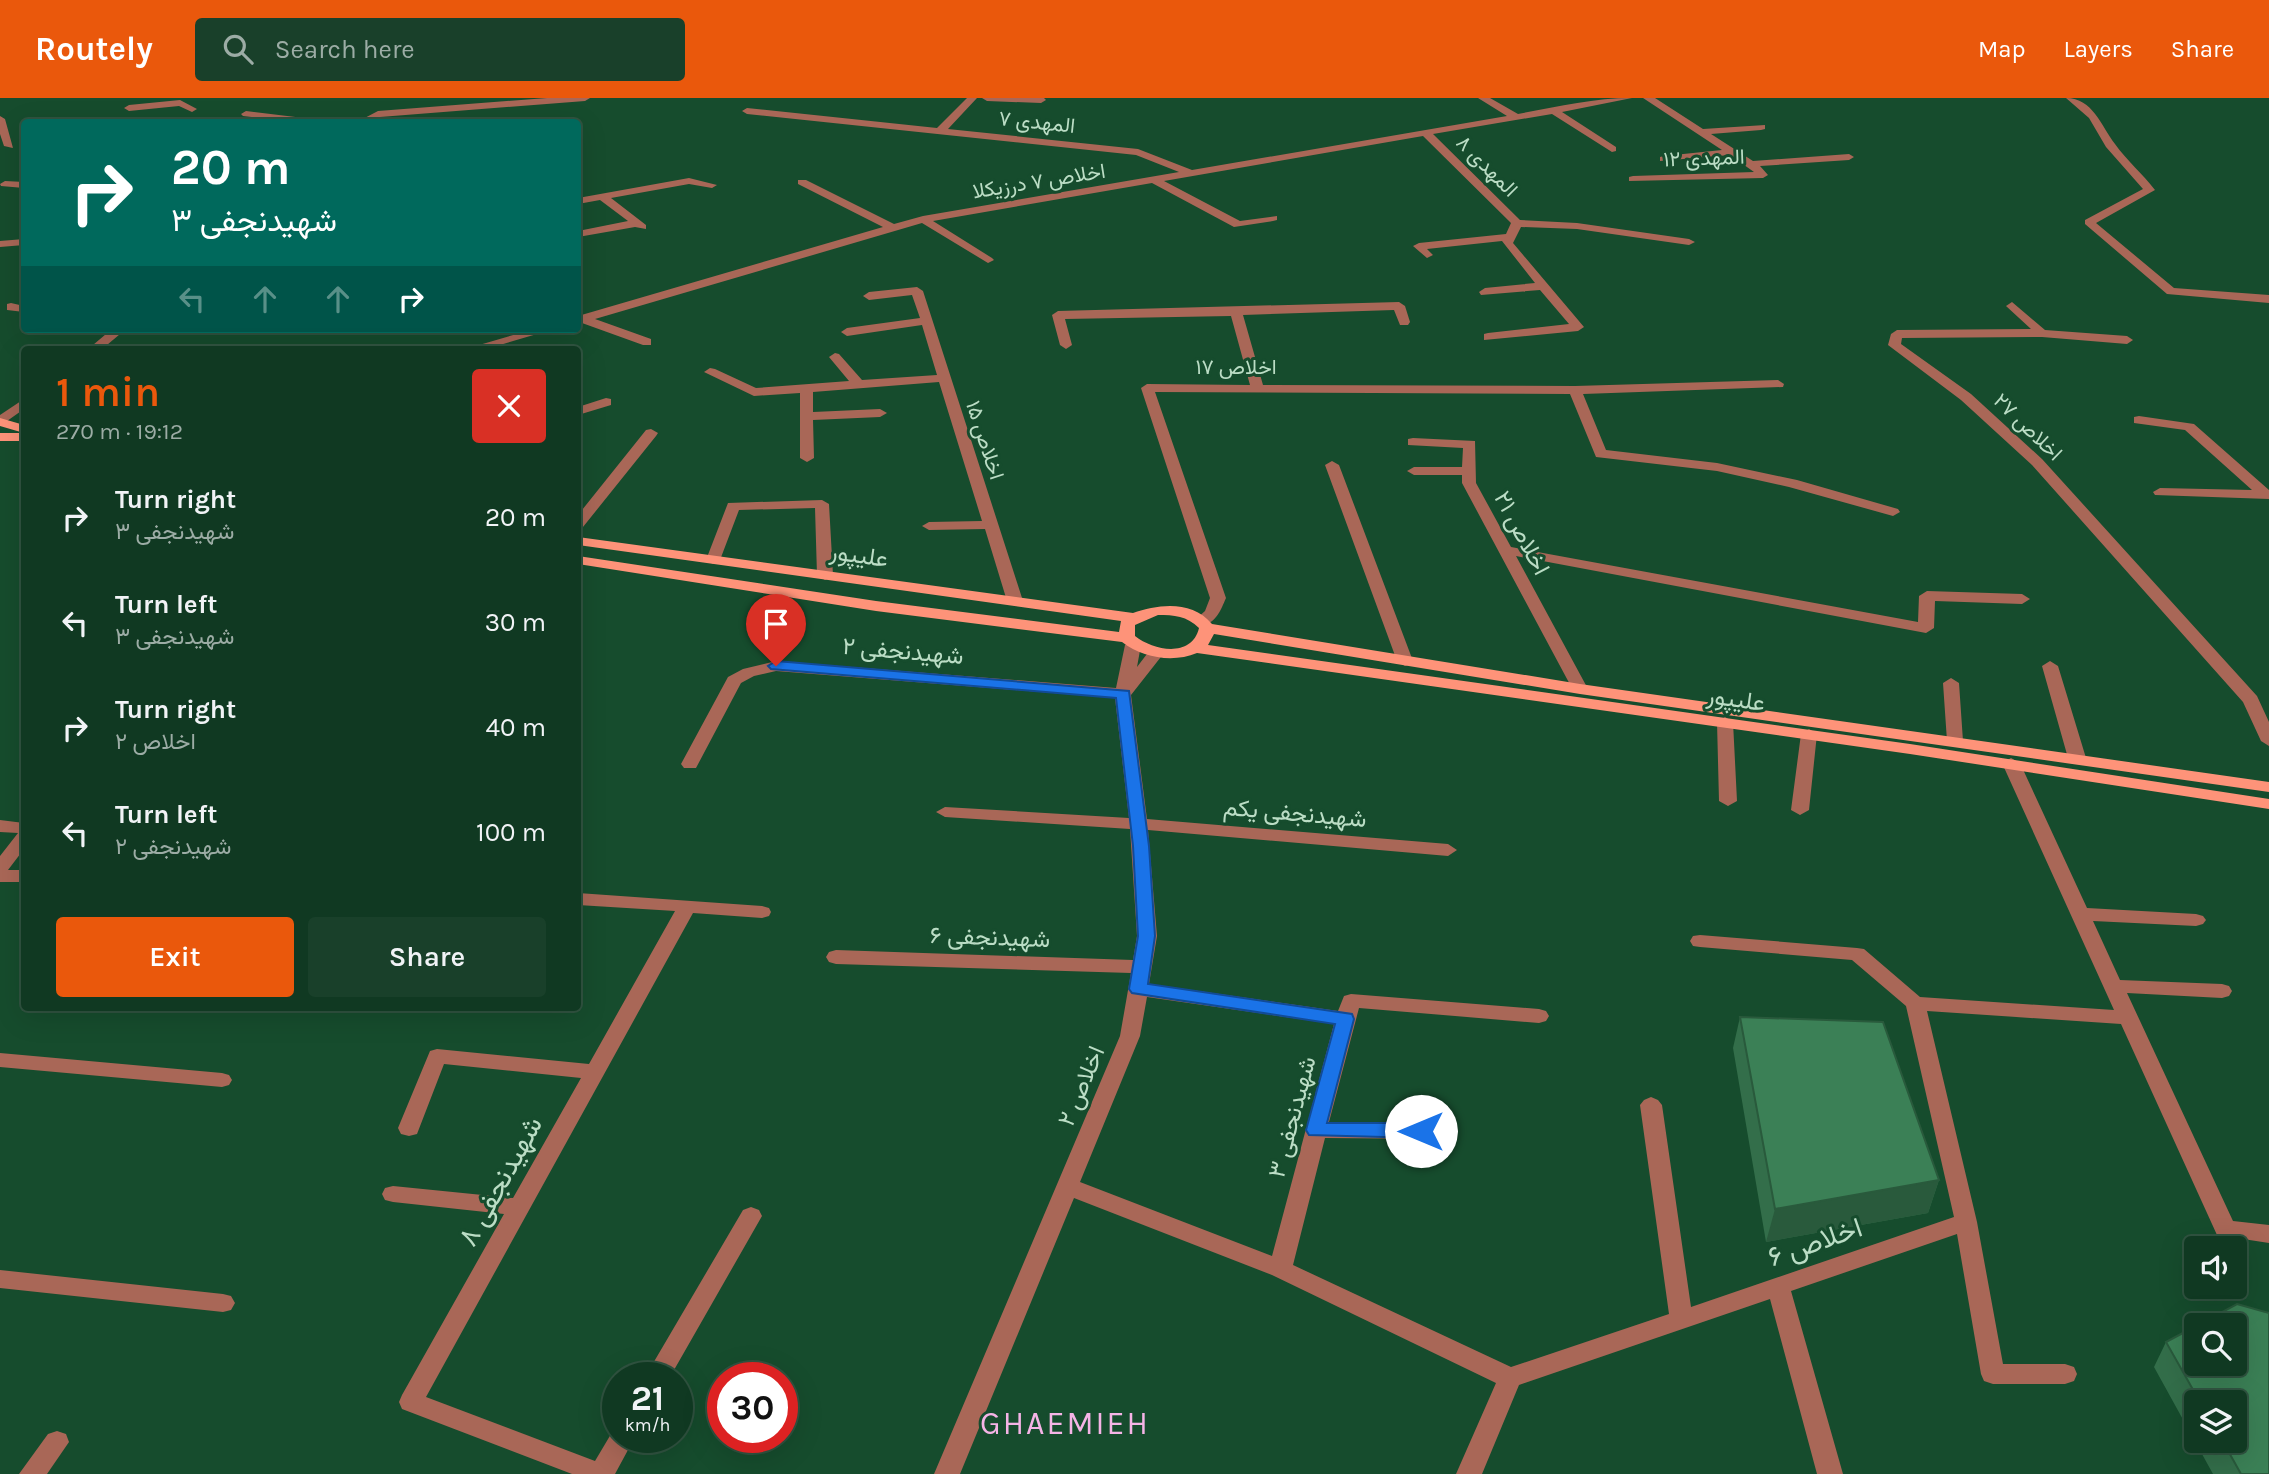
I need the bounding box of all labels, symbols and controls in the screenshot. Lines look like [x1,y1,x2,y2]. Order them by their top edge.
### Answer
search box [195,18,685,81]
text: Routely [35,30,153,68]
icon: search [219,30,257,68]
text: Search here [275,34,415,65]
text: Map [1978,35,2026,63]
text: Layers [2064,35,2133,63]
text: Share [2171,35,2234,63]
street label: المهدی ۷ [997,106,1076,139]
street label: المهدی ۸ [1451,130,1523,202]
text: 20 m [171,139,291,196]
street label: المهدی ۱۲ [1663,145,1745,172]
icon: right [56,147,147,238]
street label: اخلاص ۷ درزیکلا [971,159,1107,204]
text: شهیدنجفی ۳ [171,202,337,239]
icon: left [173,280,211,318]
icon: ahead [246,280,284,318]
icon: ahead [319,280,357,318]
icon: right [392,280,430,318]
street label: اخلاص ۱۷ [1195,355,1277,379]
text: 1 min [56,367,160,417]
button: close [472,369,546,443]
street label: اخلاص ۲۷ [1989,388,2067,466]
street label: اخلاص ۱۵ [961,398,1009,482]
text: 270 m · 19:12 [56,418,183,445]
text: Turn right [115,484,236,515]
street label: اخلاص ۲۱ [1488,486,1556,580]
icon: right [56,499,94,537]
text: 20 m [485,502,546,533]
text: شهیدنجفی ۳ [115,518,234,545]
street label: علیپور [827,537,890,575]
text: Turn left [115,589,217,620]
pin [746,594,806,666]
icon: left [56,604,94,642]
icon: arrive [757,605,795,643]
text: 30 m [485,607,546,638]
text: شهیدنجفی ۳ [115,623,234,650]
street label: شهیدنجفی ۲ [841,632,965,671]
street label: علیپور [1704,681,1767,719]
text: Turn right [115,694,236,725]
icon: right [56,709,94,747]
text: 40 m [486,712,546,743]
text: اخلاص ۲ [115,728,196,755]
street label: شهیدنجفی یکم [1222,793,1368,835]
text: Turn left [115,799,217,830]
icon: left [56,814,94,852]
text: 100 m [476,817,546,848]
text: شهیدنجفی ۲ [115,833,231,860]
button: Exit [56,917,294,997]
button: Share [308,917,546,997]
street label: شهیدنجفی ۶ [929,921,1051,954]
street label: اخلاص ۲ [1052,1042,1110,1130]
street label: شهیدنجفی ۳ [1262,1053,1323,1181]
position arrow [1384,1094,1458,1168]
street label: شهیدنجفی ۸ [451,1110,550,1252]
street label: اخلاص ۶ [1764,1211,1866,1273]
map controls [2184,1236,2247,1453]
button: sound [2184,1236,2247,1299]
button: search [2184,1313,2247,1376]
speed limit sign: 30 [707,1362,798,1453]
text: 21 [631,1378,664,1419]
button: layers [2184,1390,2247,1453]
district label: GHAEMIEH [980,1405,1150,1442]
text: km/h [625,1414,670,1436]

